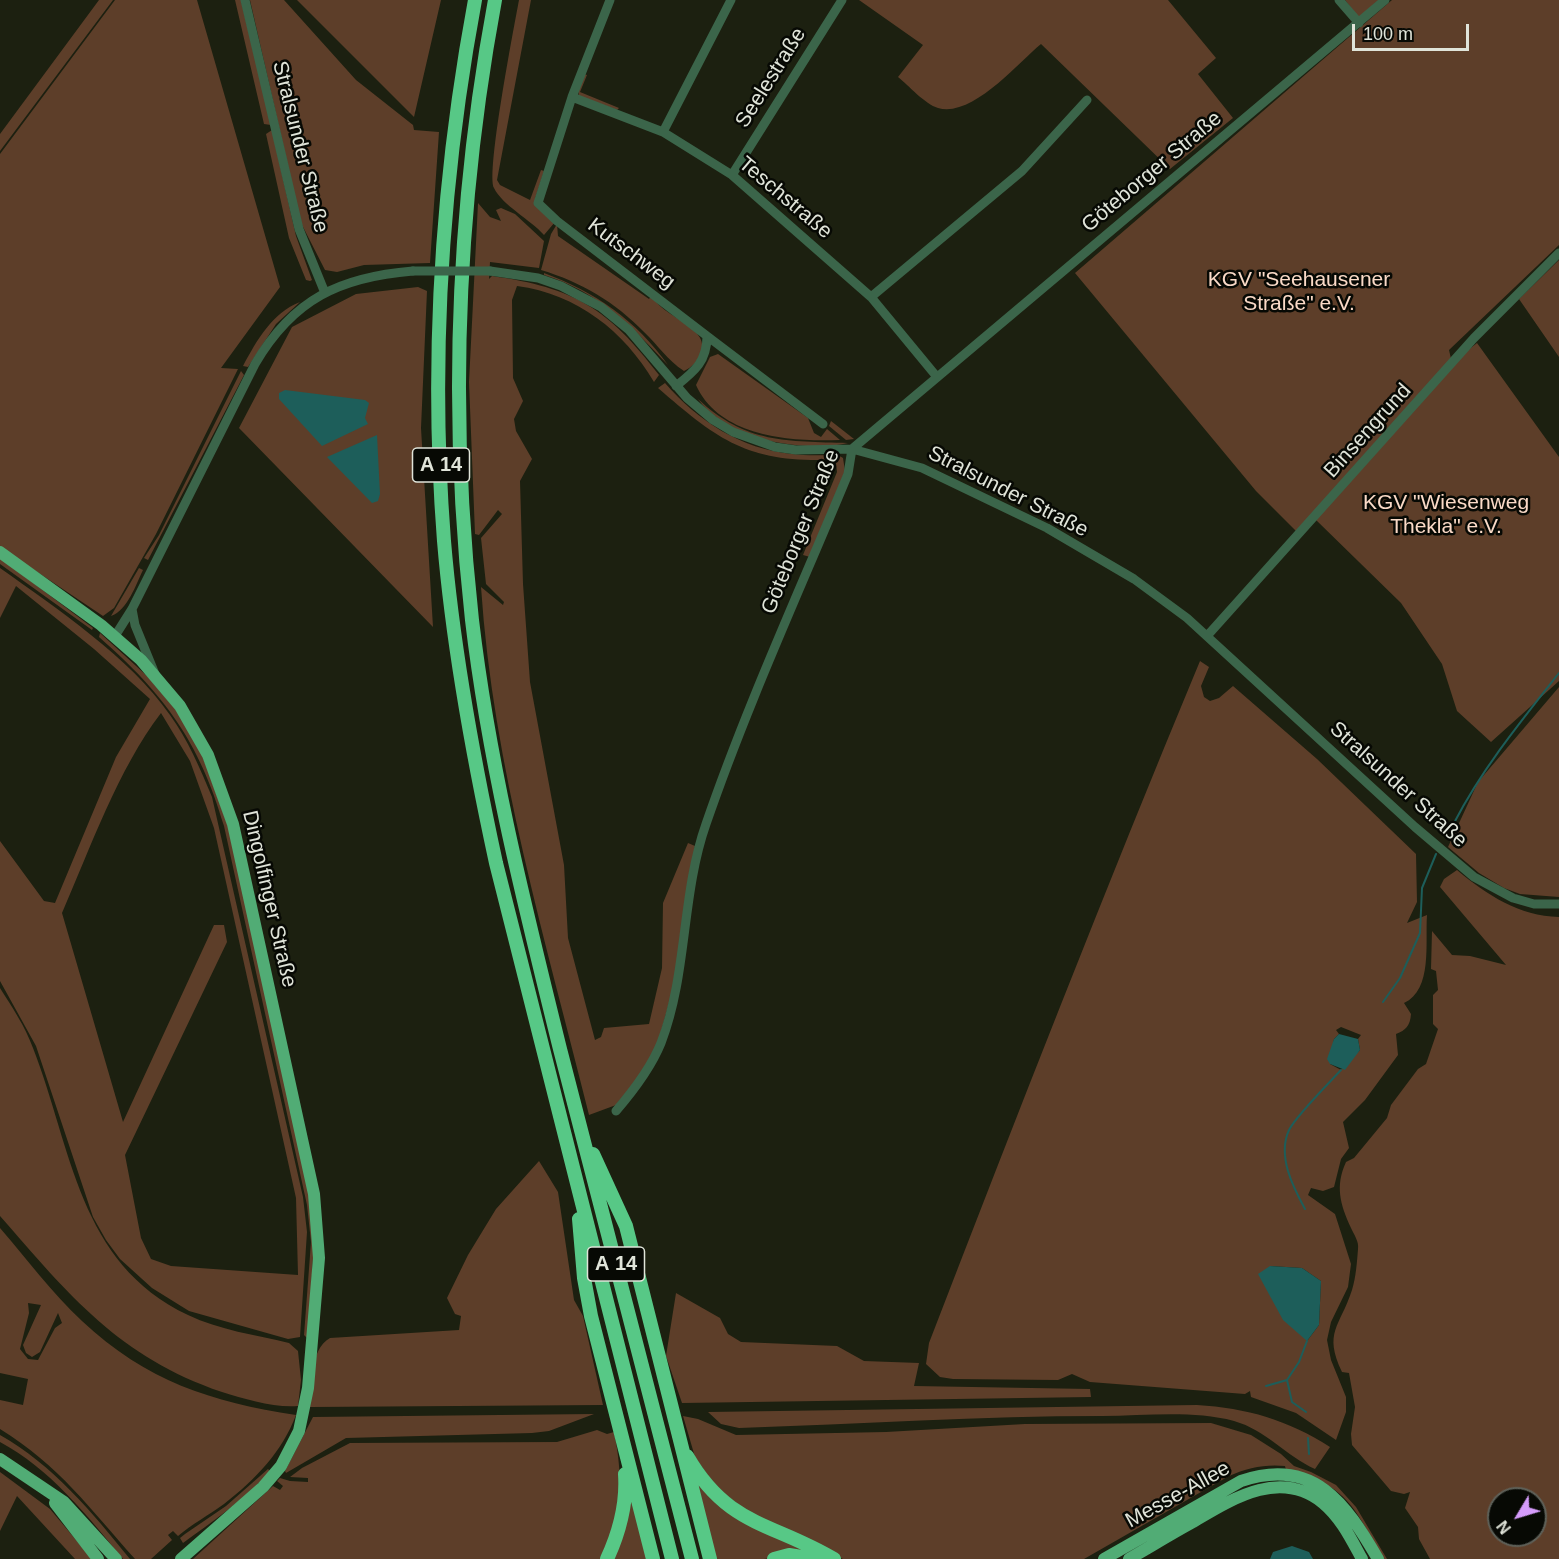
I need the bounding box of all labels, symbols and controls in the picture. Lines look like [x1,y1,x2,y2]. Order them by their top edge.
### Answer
scale bar [1355,12,1472,50]
street label: Seelestraße [730,23,812,133]
text: 100 m [1363,24,1413,44]
street label: Stralsunder Straße [266,58,334,236]
street label: Göteborger Straße [1077,106,1227,238]
street label: Teschstraße [733,152,837,244]
street label: Kutschweg [582,213,680,295]
park label: KGV "Seehausener Straße" e.V. [1208,267,1390,317]
street label: Binsengrund [1319,379,1417,483]
street label: Stralsunder Straße [924,441,1092,543]
street label: Göteborger Straße [757,446,845,618]
road number: A 14 [412,448,470,482]
park label: KGV "Wiesenweg Thekla" e.V. [1363,490,1529,540]
street label: Stralsunder Straße [1324,717,1472,853]
street label: Dingolfinger Straße [236,808,302,990]
road number: A 14 [588,1247,644,1281]
street label: Messe-Allee [1121,1456,1235,1534]
north arrow [1487,1487,1547,1547]
text: N [1494,1517,1514,1537]

